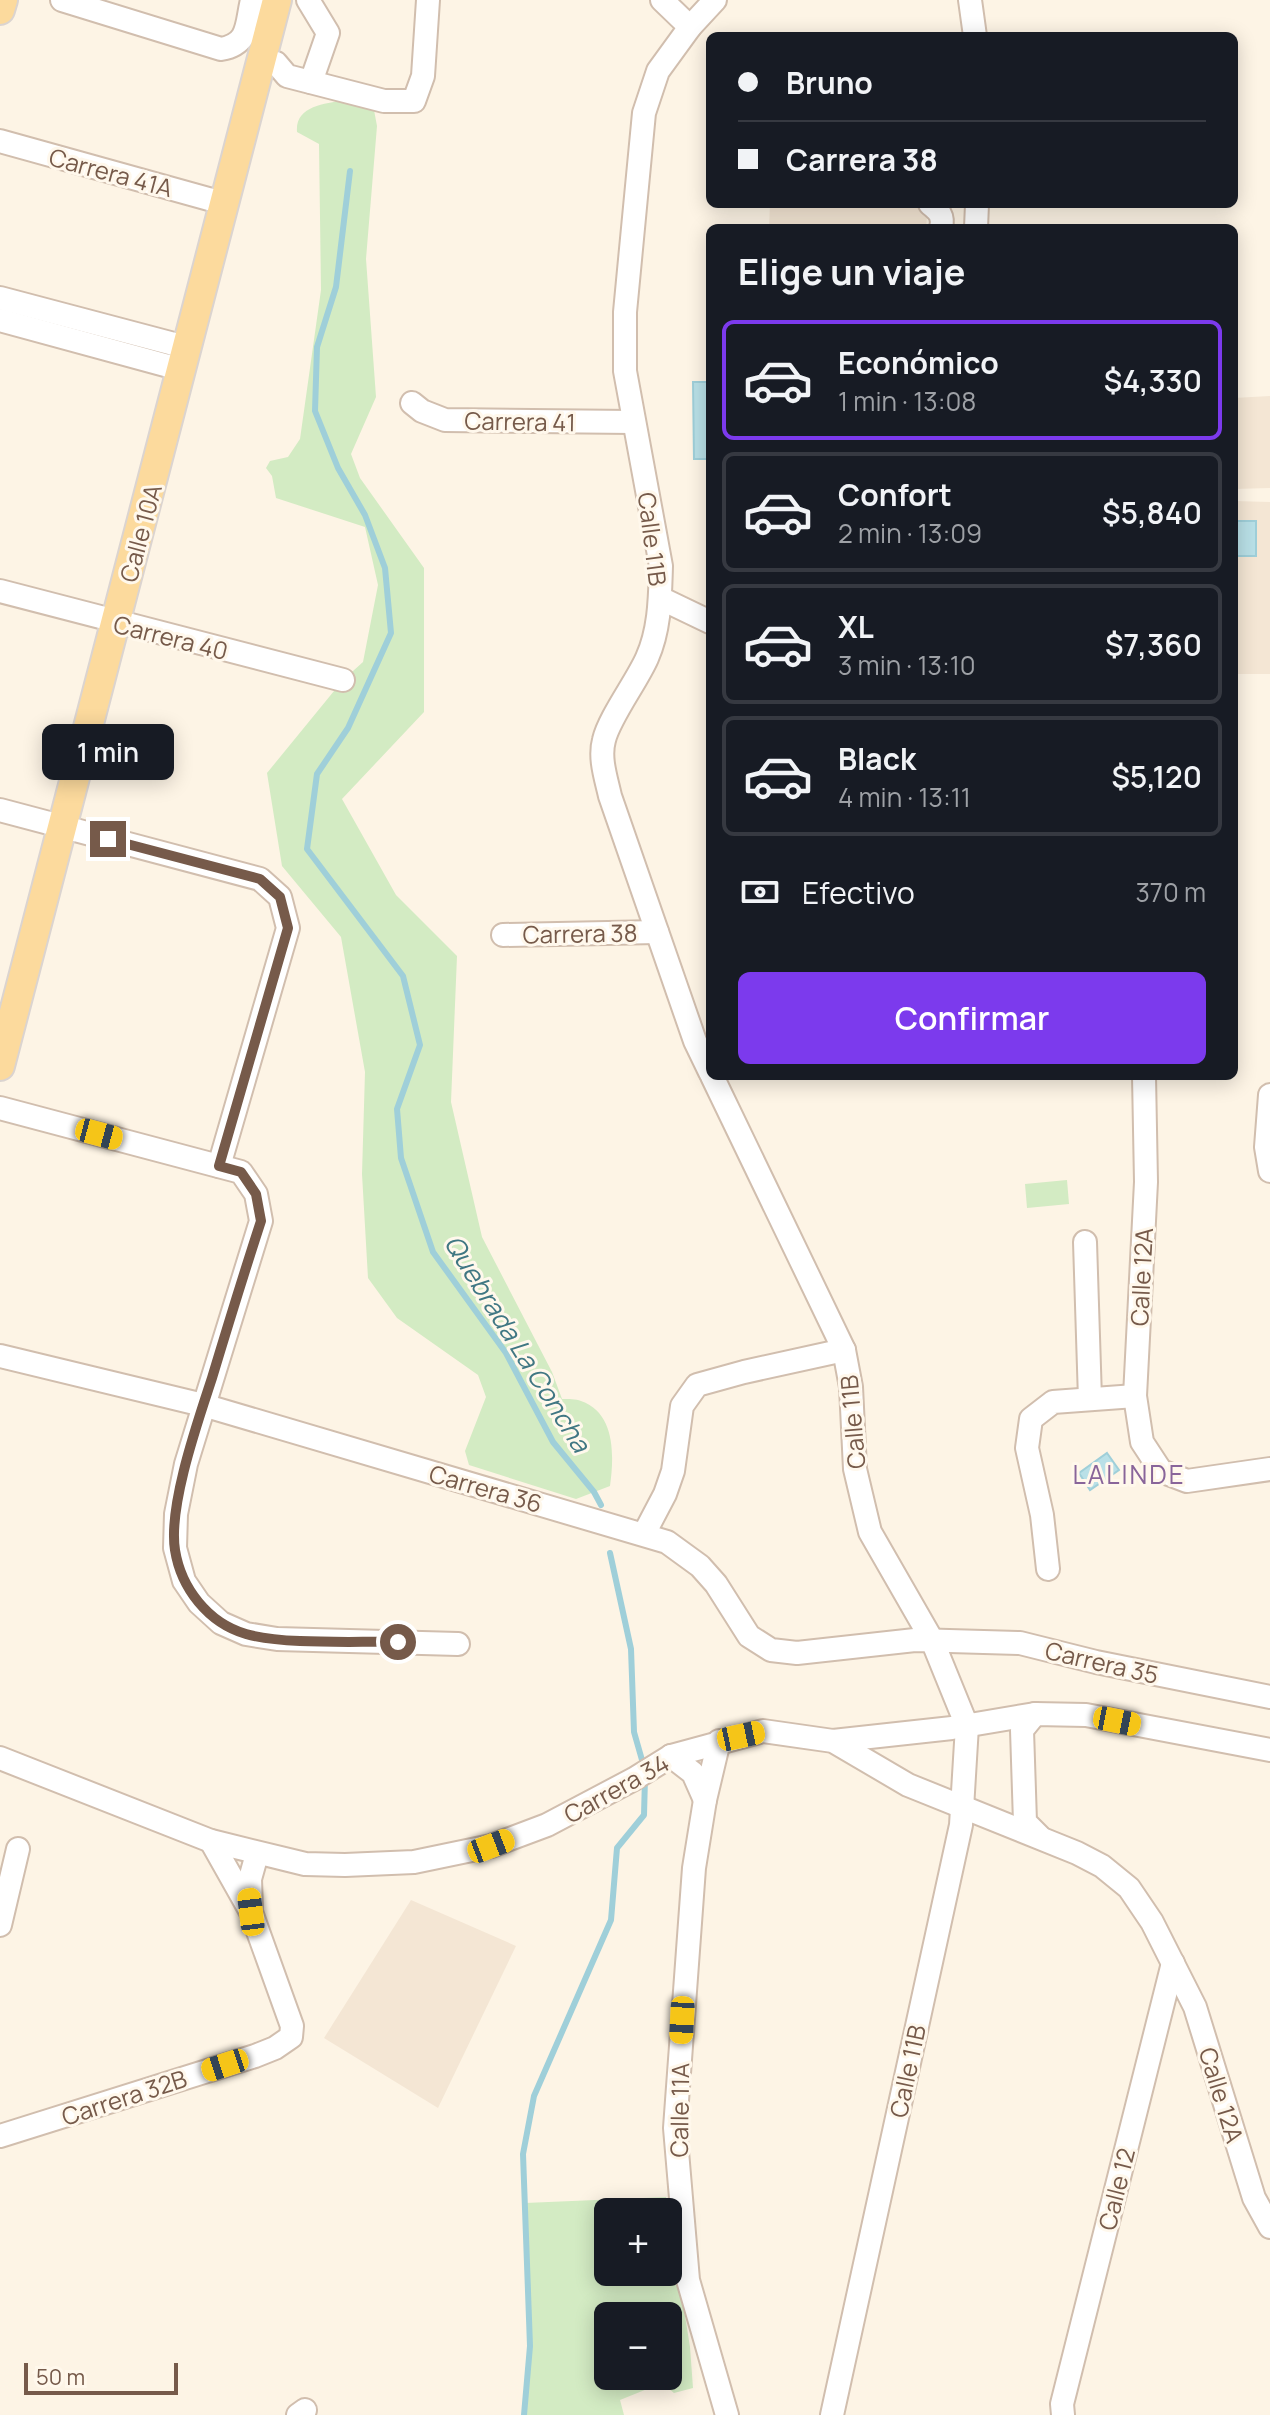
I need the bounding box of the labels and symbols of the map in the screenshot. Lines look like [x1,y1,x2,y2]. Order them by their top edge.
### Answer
street label: Carrera 41A [46,140,176,204]
street label: Carrera 41 [464,404,576,438]
street label: Calle 10A [111,481,169,585]
street label: Calle 11B [631,490,675,588]
street label: Carrera 40 [110,607,232,667]
callout: 1 min [42,723,174,779]
route end [90,821,126,857]
street label: Carrera 38 [522,915,638,951]
car [73,1116,125,1152]
street label: Calle 12A [1122,1227,1160,1327]
water label: Quebrada La Concha [437,1228,600,1460]
street label: Calle 11B [831,1374,873,1470]
street label: Carrera 36 [426,1456,546,1520]
district label: LALINDE [1072,1456,1186,1492]
route start [380,1624,416,1660]
street label: Carrera 35 [1042,1633,1162,1691]
car [1091,1705,1143,1737]
car [715,1719,767,1753]
street label: Carrera 34 [558,1746,674,1830]
car [464,1826,518,1866]
car [236,1887,266,1937]
car [669,1995,695,2045]
street label: Calle 11B [881,2022,933,2120]
street label: Calle 12A [1192,2043,1252,2147]
car [198,2046,252,2084]
street label: Carrera 32B [57,2061,191,2133]
street label: Calle 11A [662,2062,696,2158]
street label: Calle 12 [1090,2144,1142,2234]
scale bar [24,2359,178,2395]

